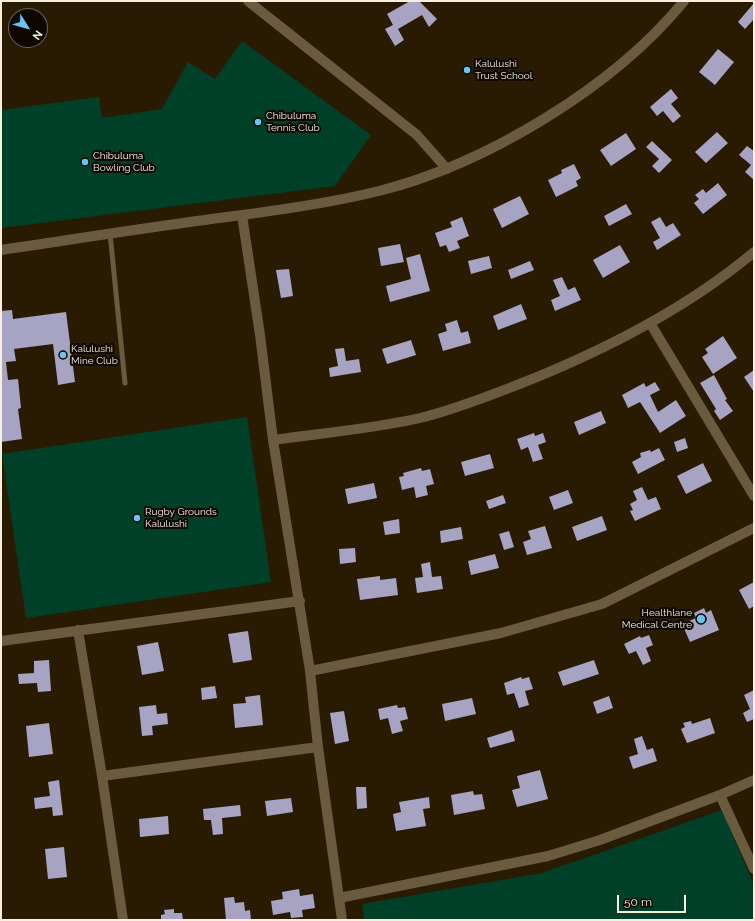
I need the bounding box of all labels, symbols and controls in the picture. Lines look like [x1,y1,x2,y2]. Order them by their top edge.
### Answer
north arrow [8,8,48,48]
text: N [29,28,45,42]
place label: Kalulushi Trust School [475,58,532,82]
marker: Kalulushi Trust School [462,65,472,75]
place label: Chibuluma Tennis Club [266,110,320,134]
marker: Chibuluma Tennis Club [253,117,263,127]
place label: Chibuluma Bowling Club [93,150,155,174]
marker: Chibuluma Bowling Club [80,157,90,167]
place label: Kalulushi Mine Club [71,343,118,366]
marker: Kalulushi Mine Club [58,350,68,360]
place label: Rugby Grounds Kalulushi [145,506,217,530]
marker: Rugby Grounds Kalulushi [132,513,142,523]
place label: Healthlane Medical Centre [622,607,692,630]
marker: Healthlane Medical Centre [695,613,707,625]
scale bar [619,887,688,913]
text: 50 m [624,895,652,909]

